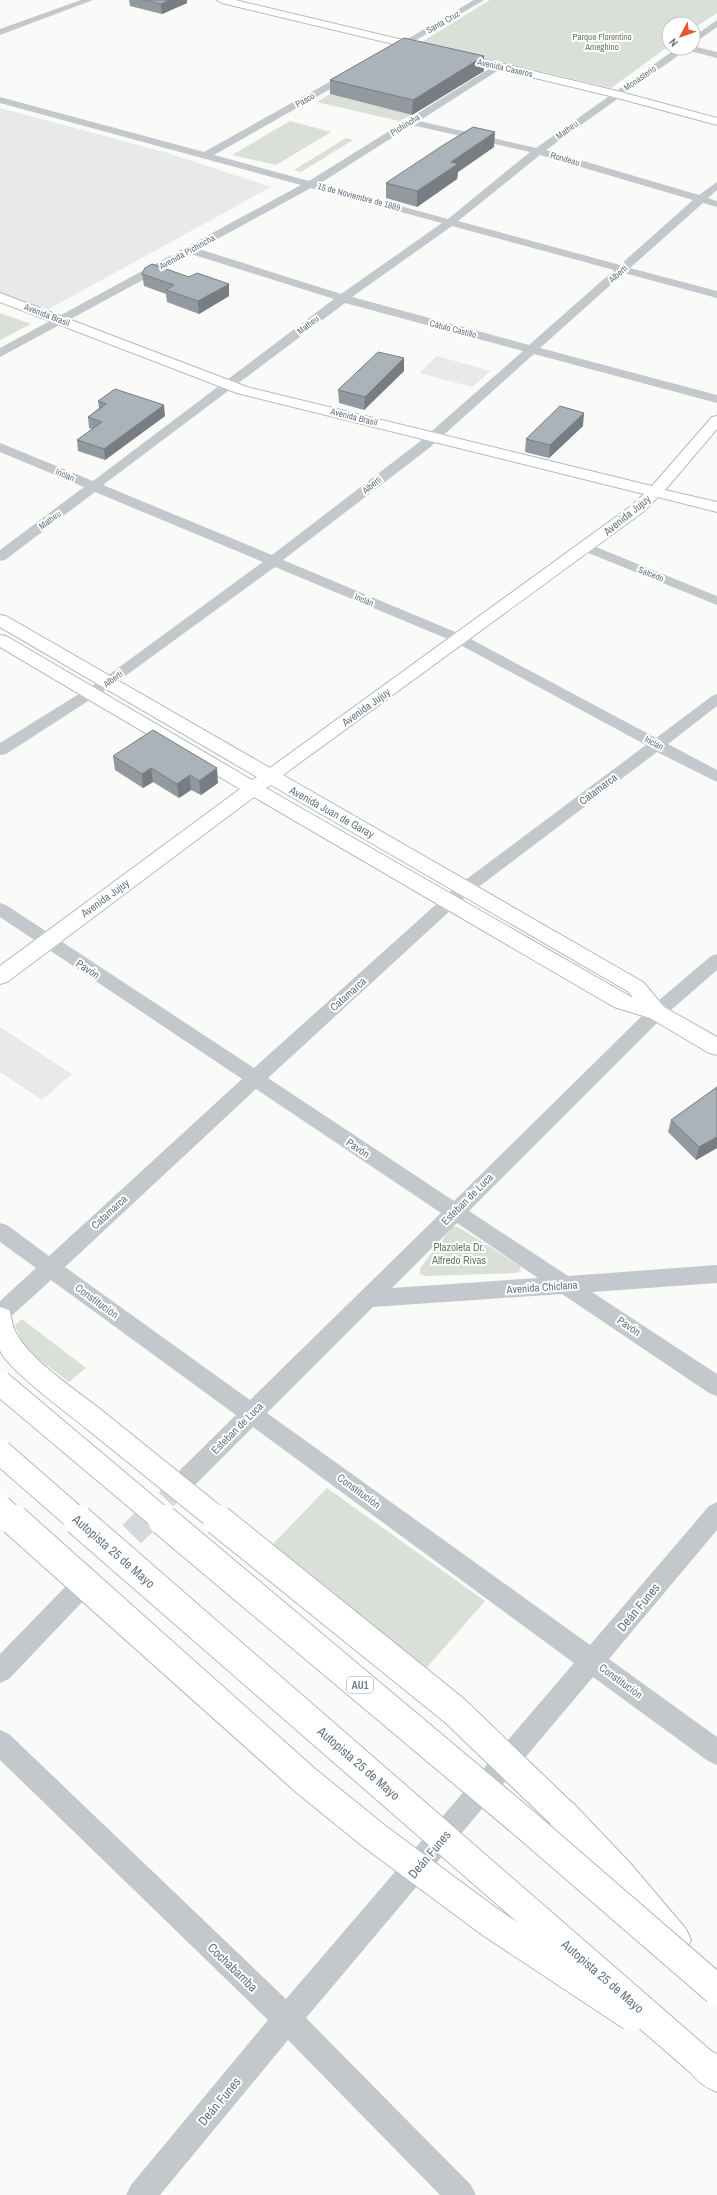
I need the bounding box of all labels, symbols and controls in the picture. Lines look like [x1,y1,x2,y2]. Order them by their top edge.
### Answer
street label: Santa Cruz [424,7,462,36]
north arrow [661,16,701,56]
park label: Parque Florentino Ameghino [572,31,632,53]
text: N [666,36,681,50]
street label: Avenida Caseros [475,56,534,80]
street label: Monasterio [621,62,659,94]
street label: Pasco [293,90,317,110]
street label: Pichincha [388,111,422,139]
street label: Matheu [554,118,580,142]
street label: Rondeau [549,149,581,169]
street label: 15 de Noviembre de 1889 [316,180,402,214]
street label: Avenida Pichincha [156,232,217,273]
street label: Alberti [605,262,630,286]
street label: Avenida Brasil [22,300,72,329]
street label: Matheu [295,313,321,337]
street label: Cátulo Castillo [428,317,478,341]
street label: Avenida Brasil [328,405,379,429]
street label: Inclán [54,466,76,484]
street label: Alberti [359,474,384,497]
street label: Avenida Jujuy [600,491,654,539]
street label: Matheu [37,508,63,532]
street label: Salcedo [636,563,666,585]
street label: Inclán [353,591,375,609]
street label: Alberti [100,668,125,691]
street label: Avenida Jujuy [338,684,393,730]
street label: Inclán [642,733,666,753]
street label: Catamarca [576,770,620,808]
street label: Avenida Juan de Garay [286,782,377,841]
street label: Avenida Jujuy [77,875,132,921]
street label: Pavón [73,956,103,982]
street label: Catamarca [327,974,369,1014]
street label: Pavón [343,1135,373,1161]
street label: Esteban de Luca [438,1170,496,1228]
street label: Catamarca [88,1192,130,1232]
park label: Plazoleta Dr. Alfredo Rivas [431,1240,487,1267]
street label: Avenida Chiclana [505,1278,578,1297]
street label: Constitución [72,1280,122,1322]
street label: Pavón [614,1313,644,1339]
street label: Esteban de Luca [208,1399,266,1457]
street label: Constitución [334,1470,384,1512]
street label: Autopista 25 de Mayo [68,1510,158,1592]
street label: Deán Funes [613,1580,664,1635]
street label: Constitución [596,1660,646,1702]
road number: AU1 [347,1677,373,1693]
street label: Autopista 25 de Mayo [313,1722,403,1804]
street label: Deán Funes [404,1827,455,1882]
street label: Autopista 25 de Mayo [557,1935,647,2017]
street label: Cochabamba [204,1939,261,1996]
street label: Deán Funes [194,2074,245,2129]

